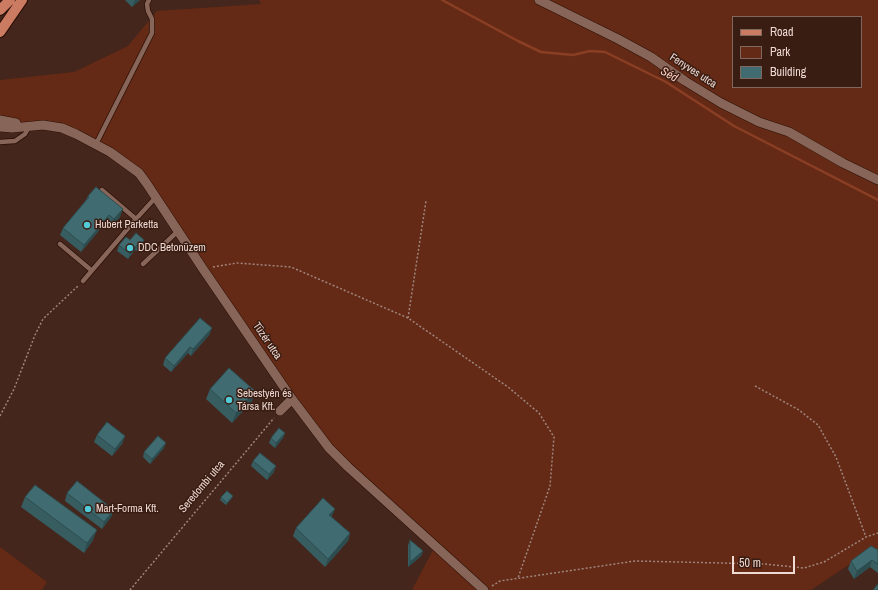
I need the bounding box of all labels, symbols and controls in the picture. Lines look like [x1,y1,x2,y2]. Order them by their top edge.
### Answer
legend [732,16,862,88]
text: Road [770,24,794,40]
text: Park [770,44,790,60]
street label: Fenyves utca [667,51,719,91]
water label: Séd [658,64,680,86]
text: Building [770,64,806,80]
place label: Hubert Parketta [95,218,158,232]
marker: Hubert Parketta [82,220,92,230]
place label: DDC Betonüzem [138,241,206,255]
marker: DDC Betonüzem [125,243,135,253]
street label: Tüzér utca [250,320,284,362]
place label: Sebestyén és Társa Kft. [237,387,292,413]
marker: Sebestyén és Társa Kft. [224,395,234,405]
street label: Seredombi utca [176,458,228,516]
place label: Mart-Forma Kft. [96,502,159,516]
marker: Mart-Forma Kft. [83,504,93,514]
scale bar [734,548,797,574]
text: 50 m [739,555,761,571]

